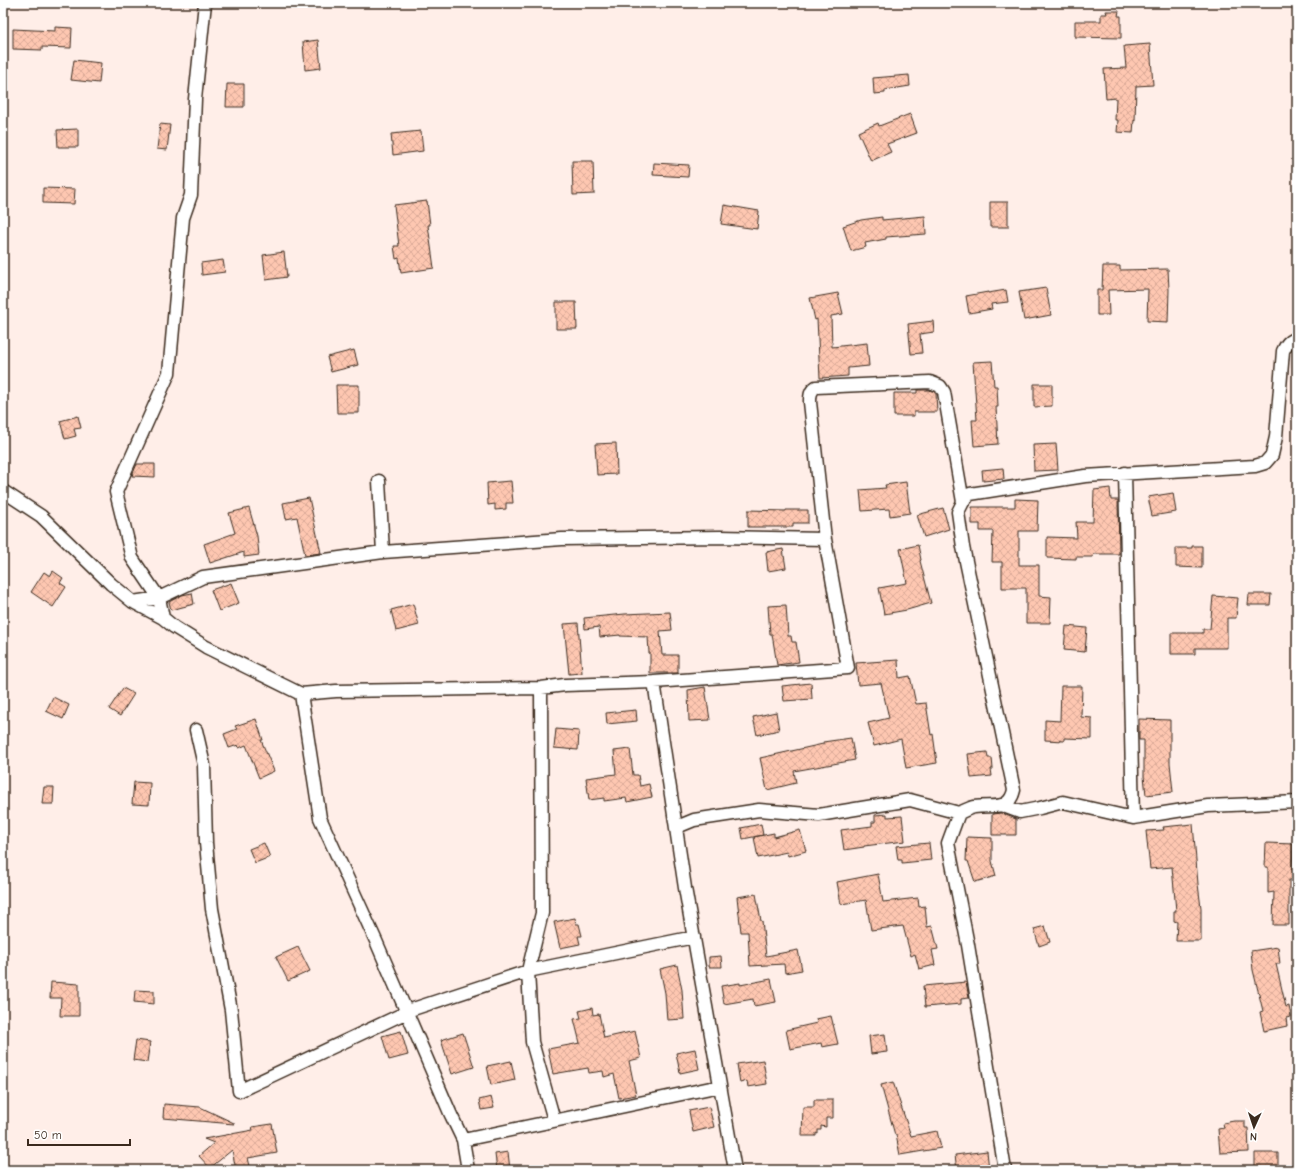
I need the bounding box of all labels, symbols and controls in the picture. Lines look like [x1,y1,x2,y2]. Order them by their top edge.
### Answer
north arrow [1234,1107,1274,1147]
scale bar [28,1121,130,1147]
text: 50 m [34,1128,62,1142]
text: N [1250,1130,1257,1143]

